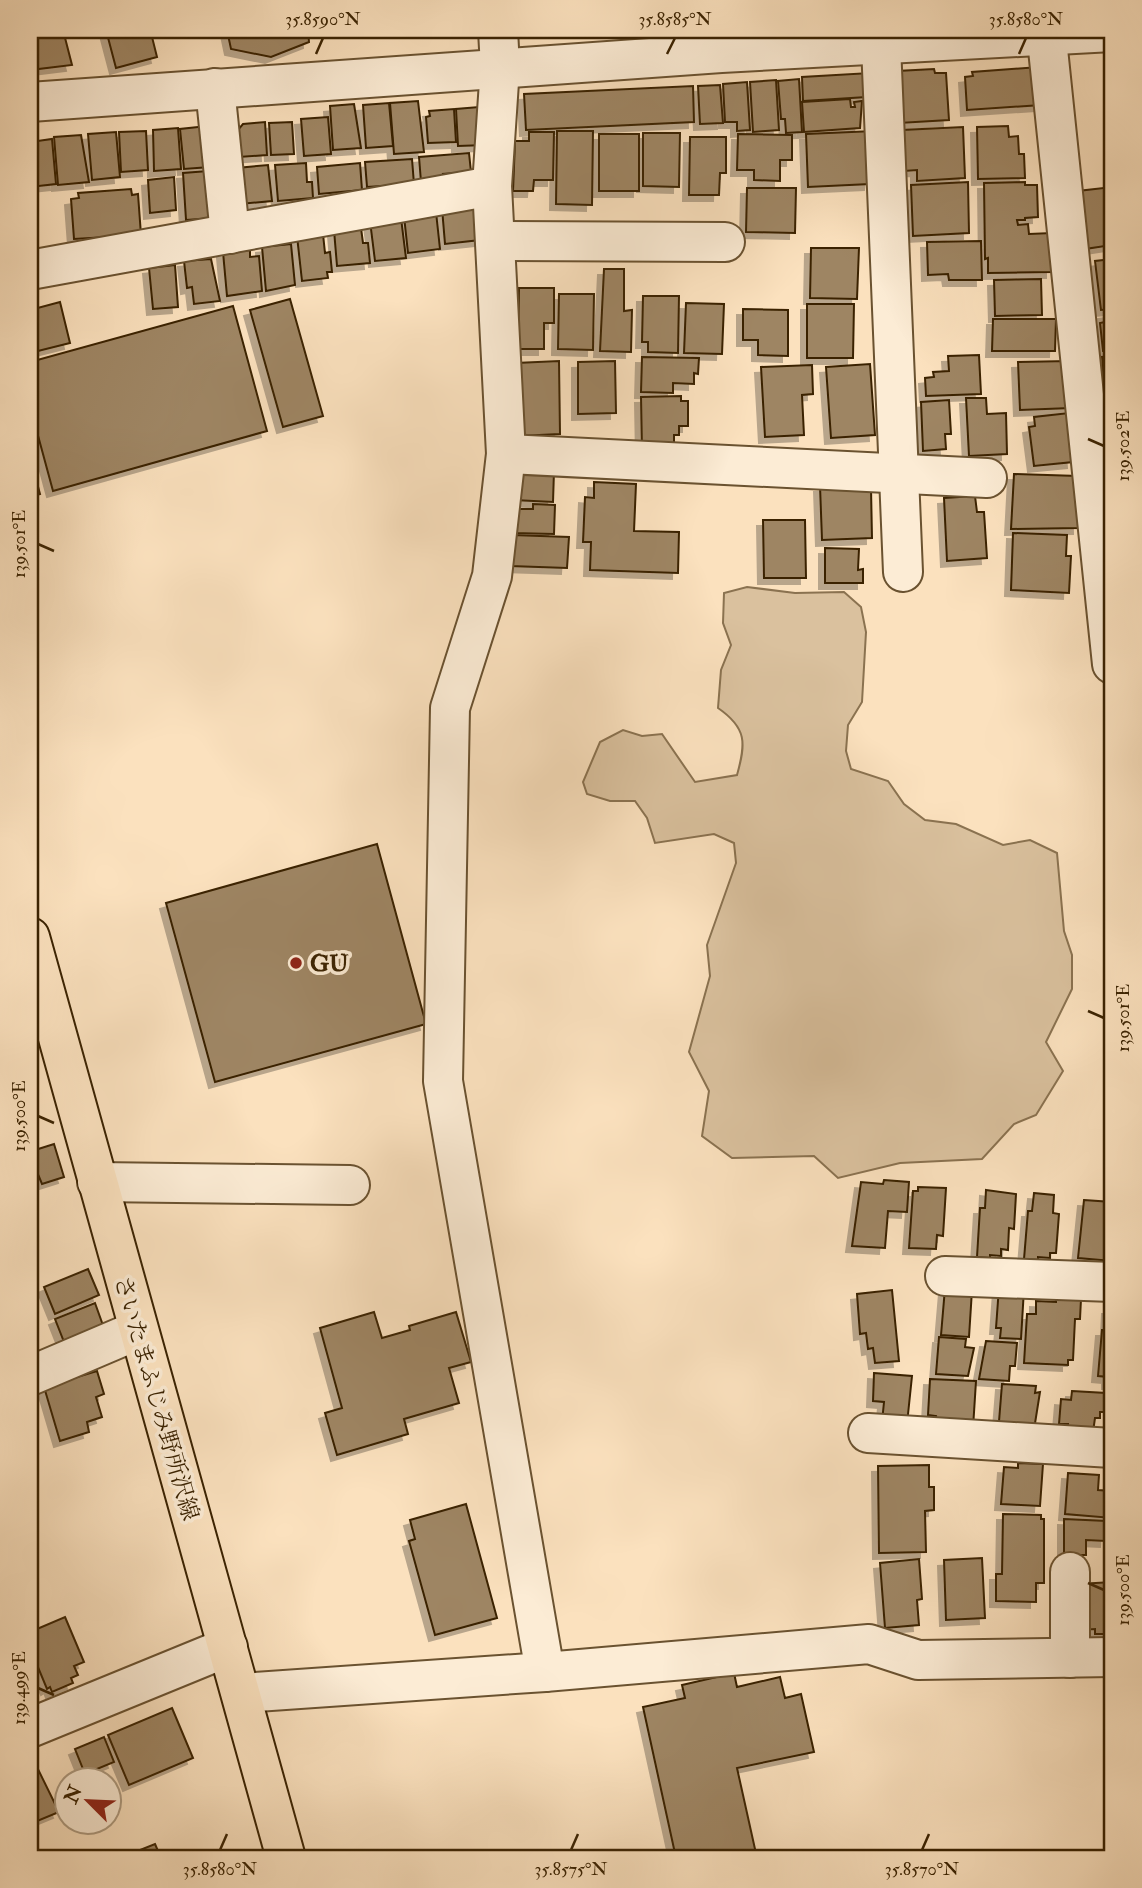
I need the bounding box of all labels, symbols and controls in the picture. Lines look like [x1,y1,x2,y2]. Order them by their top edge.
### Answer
text: 35.8590°N [285,8,361,31]
text: 35.8585°N [638,8,712,31]
text: 35.8580°N [989,8,1063,31]
text: 139.502°E [1112,410,1135,482]
text: 139.501°E [8,510,31,578]
place label: GU [310,949,349,978]
marker: GU [288,955,304,971]
text: 139.501°E [1112,984,1135,1052]
text: 139.500°E [8,1080,31,1152]
street label: さいたまふじみ野所沢線 [108,1273,205,1524]
text: 139.500°E [1112,1554,1135,1626]
text: 139.499°E [8,1651,31,1725]
north arrow [52,1766,122,1836]
text: N [59,1781,88,1808]
text: 35.8580°N [183,1858,257,1881]
text: 35.8575°N [534,1858,608,1881]
text: 35.8570°N [885,1858,959,1881]

